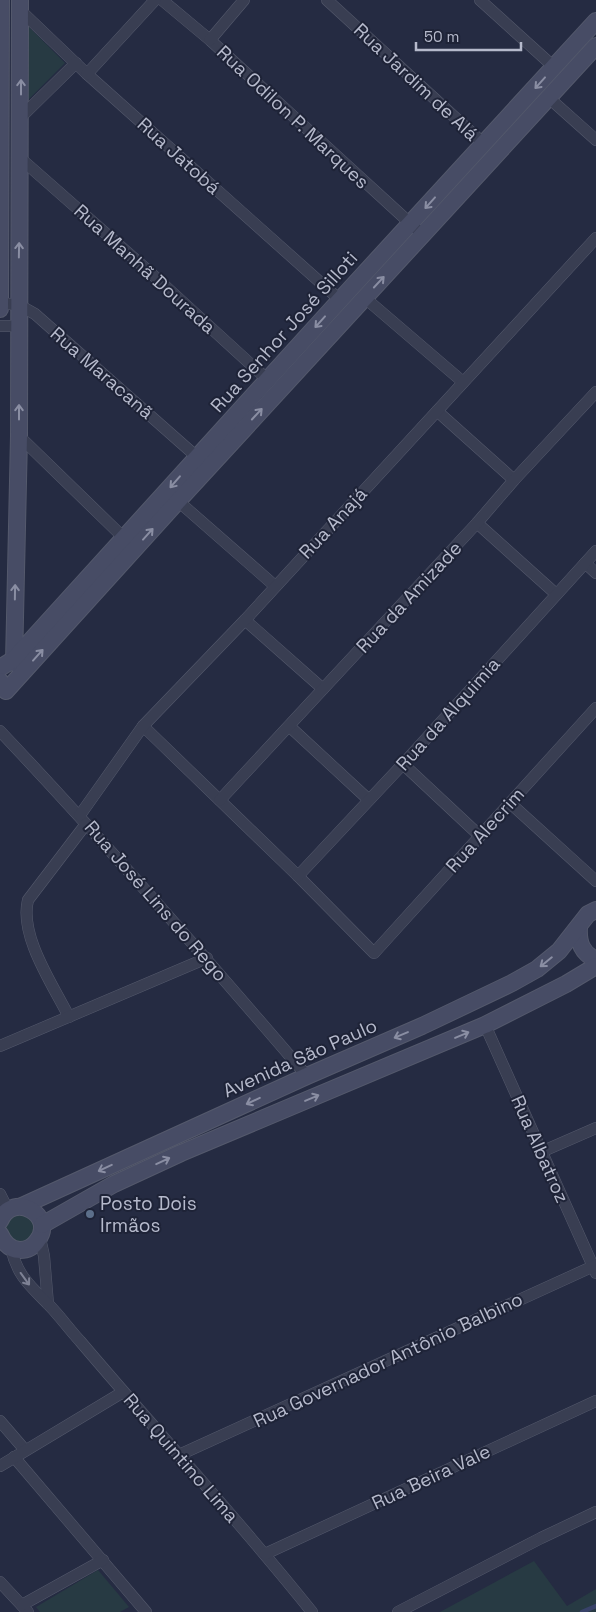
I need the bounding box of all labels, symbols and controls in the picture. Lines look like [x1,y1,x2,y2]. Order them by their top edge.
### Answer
street label: Rua Jardim de Alá [348,18,484,146]
scale bar [416,20,521,52]
text: 50 m [424,27,459,46]
street label: Rua Odilon P. Marques [211,40,375,194]
one-way arrow [534,76,545,89]
one-way arrow [16,80,26,96]
street label: Rua Jatobá [132,112,226,200]
one-way arrow [424,196,436,209]
street label: Rua Manhã Dourada [69,199,221,339]
one-way arrow [14,242,24,258]
street label: Rua Senhor José Silloti [205,246,363,418]
one-way arrow [373,276,385,288]
one-way arrow [314,316,326,329]
street label: Rua Maracanã [45,321,159,425]
one-way arrow [14,405,24,421]
one-way arrow [251,408,263,421]
one-way arrow [170,475,181,488]
street label: Rua Anajá [293,482,373,564]
one-way arrow [142,528,153,541]
street label: Rua da Amizade [351,536,467,658]
one-way arrow [11,585,20,601]
one-way arrow [33,648,44,661]
street label: Rua da Alquimia [390,652,506,776]
street label: Rua Alecrim [440,782,530,878]
street label: Rua José Lins do Rego [79,815,233,987]
one-way arrow [540,956,553,967]
street label: Avenida São Paulo [219,1013,381,1103]
one-way arrow [454,1029,469,1039]
one-way arrow [394,1031,409,1041]
street label: Rua Albatroz [505,1091,575,1207]
one-way arrow [304,1092,319,1102]
one-way arrow [245,1096,260,1106]
one-way arrow [155,1156,170,1166]
one-way arrow [98,1164,113,1174]
place label: Posto Dois Irmãos [100,1191,197,1238]
marker: Posto Dois Irmãos [84,1208,96,1220]
one-way arrow [19,1272,30,1285]
street label: Rua Governador Antônio Balbino [249,1286,527,1434]
street label: Rua Quintino Lima [118,1388,244,1528]
street label: Rua Beira Vale [368,1439,494,1515]

